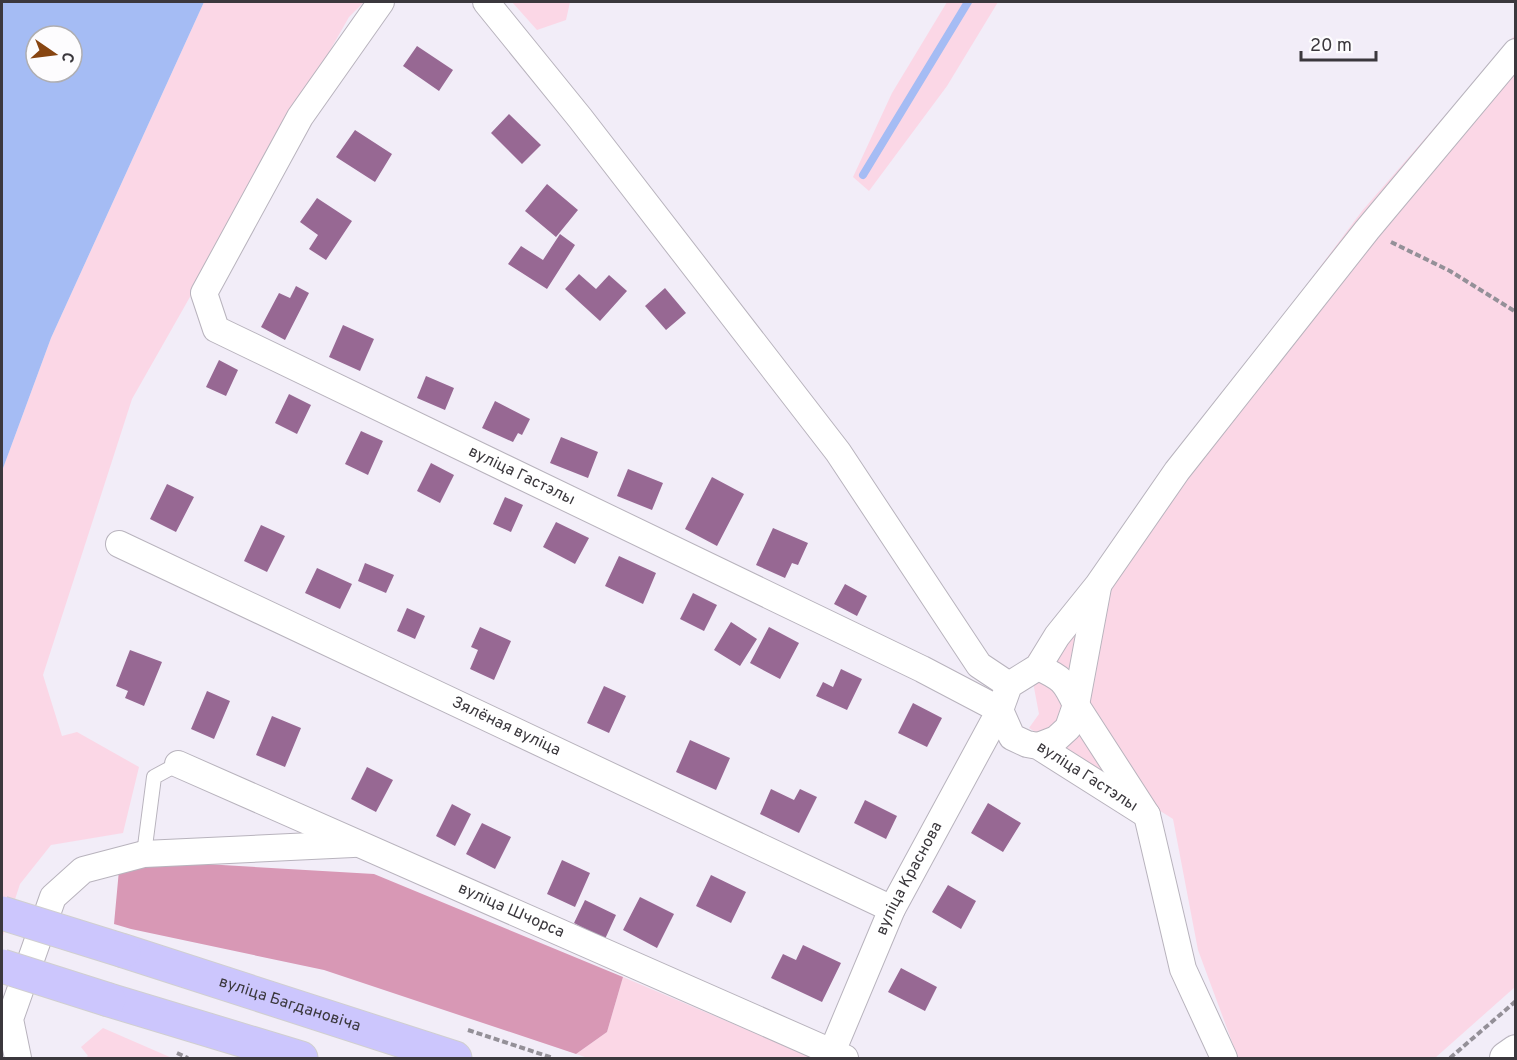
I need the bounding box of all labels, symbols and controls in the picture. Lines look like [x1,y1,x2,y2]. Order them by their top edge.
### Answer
north arrow [24,24,84,84]
scale bar [1301,24,1376,62]
text: 20 m [1310,35,1352,58]
text: С [56,50,78,65]
street label: вуліца Гастэлы [465,442,578,510]
street label: Зялёная вуліца [448,693,564,761]
street label: вуліца Гастэлы [1033,738,1141,816]
street label: вуліца Краснова [872,818,947,939]
street label: вуліца Шчорса [455,879,567,943]
street label: вуліца Багдановіча [216,972,363,1037]

